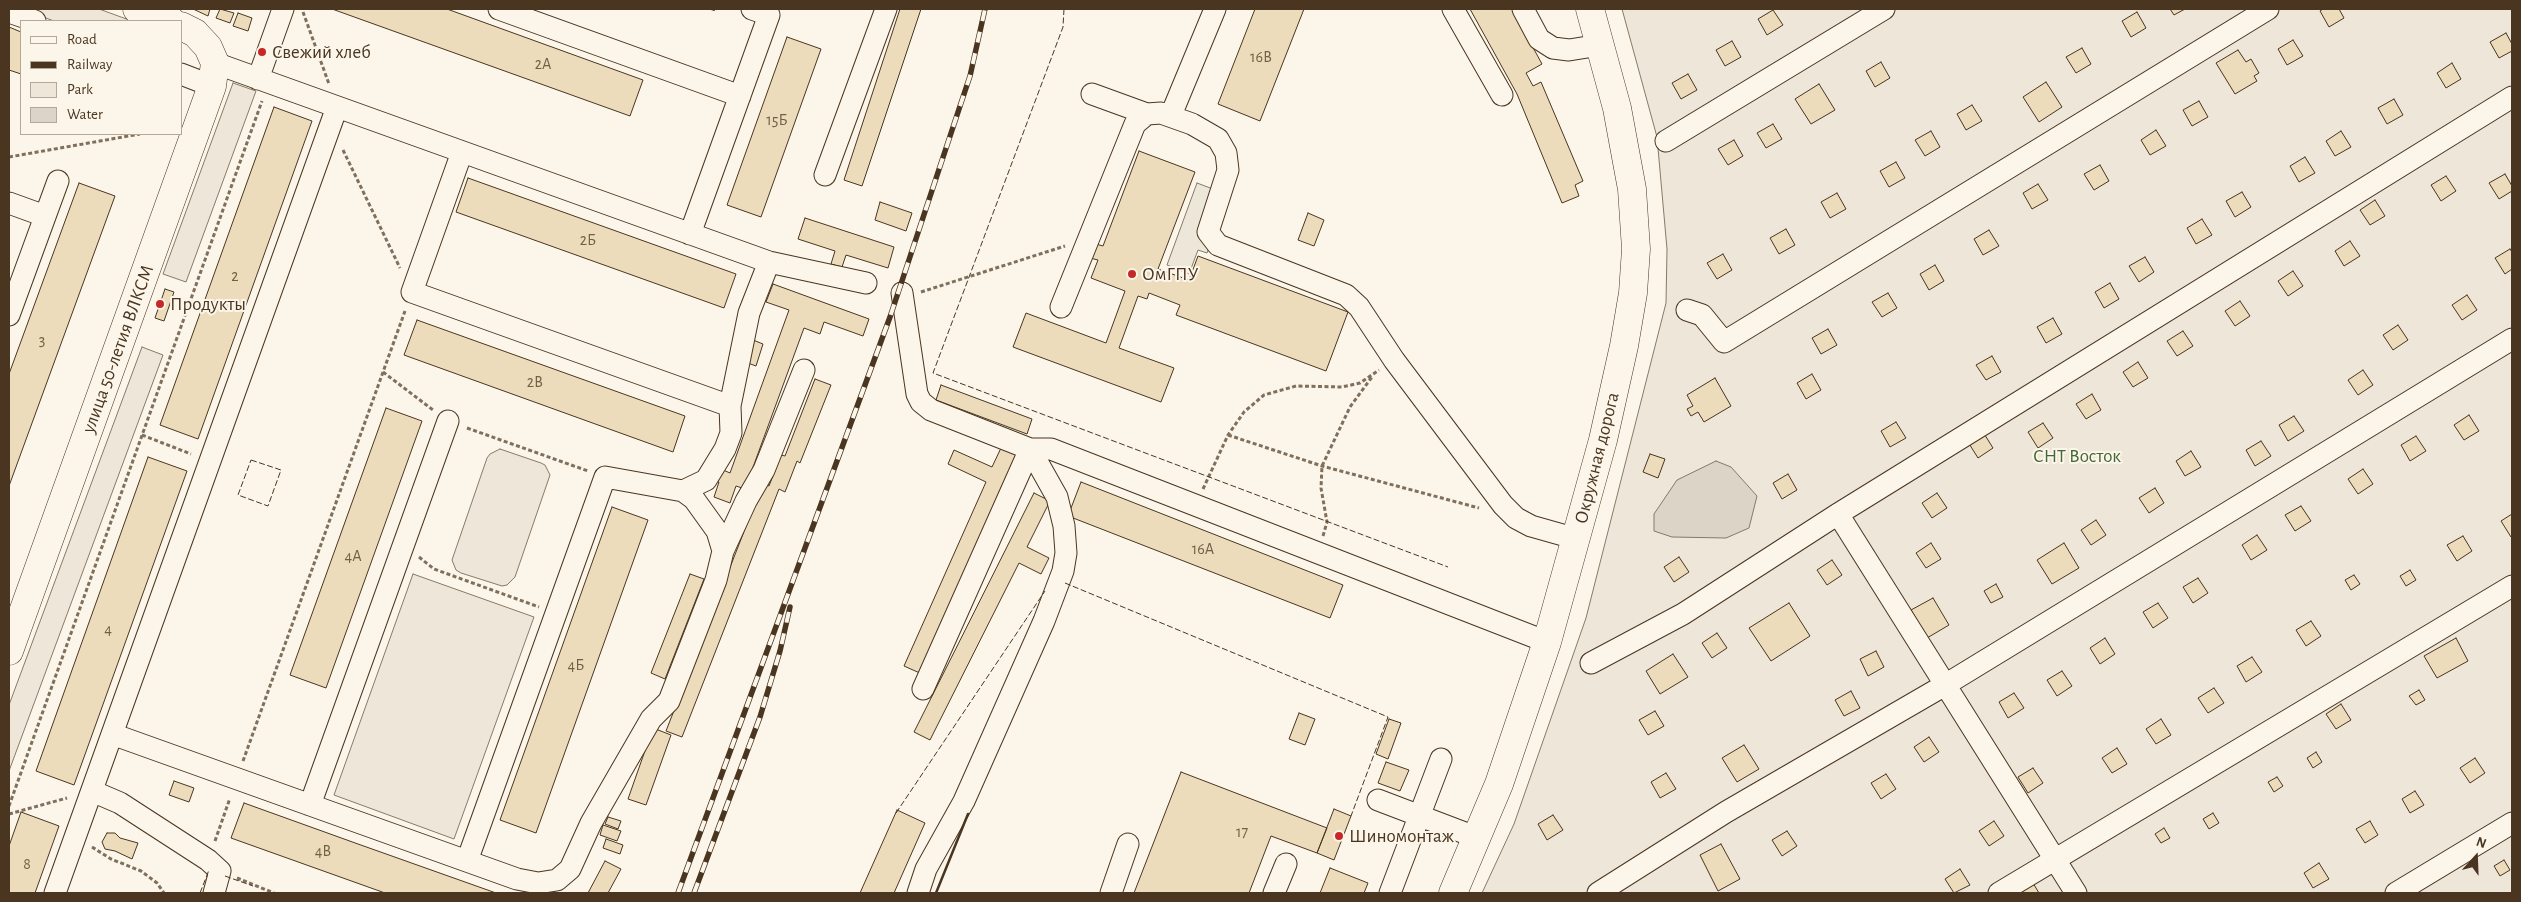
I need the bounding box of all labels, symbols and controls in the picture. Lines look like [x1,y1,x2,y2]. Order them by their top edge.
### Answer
legend [20,20,182,135]
text: Road [67,32,97,47]
place label: Свежий хлеб [272,41,371,63]
marker: Свежий хлеб [256,46,268,58]
house number: 16В [1250,47,1272,67]
house number: 2А [535,54,551,74]
text: Railway [67,57,112,72]
text: Park [67,82,93,97]
text: Water [67,107,103,122]
house number: 15Б [766,110,788,130]
house number: 2Б [580,230,596,250]
street label: улица 50-летия ВЛКСМ [77,262,159,436]
place label: ОмГПУ [1142,263,1198,285]
house number: 2 [231,266,239,286]
marker: ОмГПУ [1126,268,1138,280]
place label: Продукты [170,293,246,315]
marker: Продукты [154,298,166,310]
house number: 3 [39,330,45,350]
house number: 2В [527,372,543,392]
street label: Окружная дорога [1570,390,1624,526]
park label: СНТ Восток [2033,445,2121,467]
house number: 16А [1192,539,1214,559]
house number: 4А [344,546,362,566]
house number: 4 [104,619,112,639]
house number: 4Б [568,655,584,675]
house number: 17 [1236,822,1248,842]
place label: Шиномонтаж [1349,825,1454,847]
marker: Шиномонтаж [1333,830,1345,842]
north arrow [2451,832,2501,882]
text: N [2474,835,2488,851]
house number: 4В [315,841,331,861]
house number: 8 [23,854,31,874]

